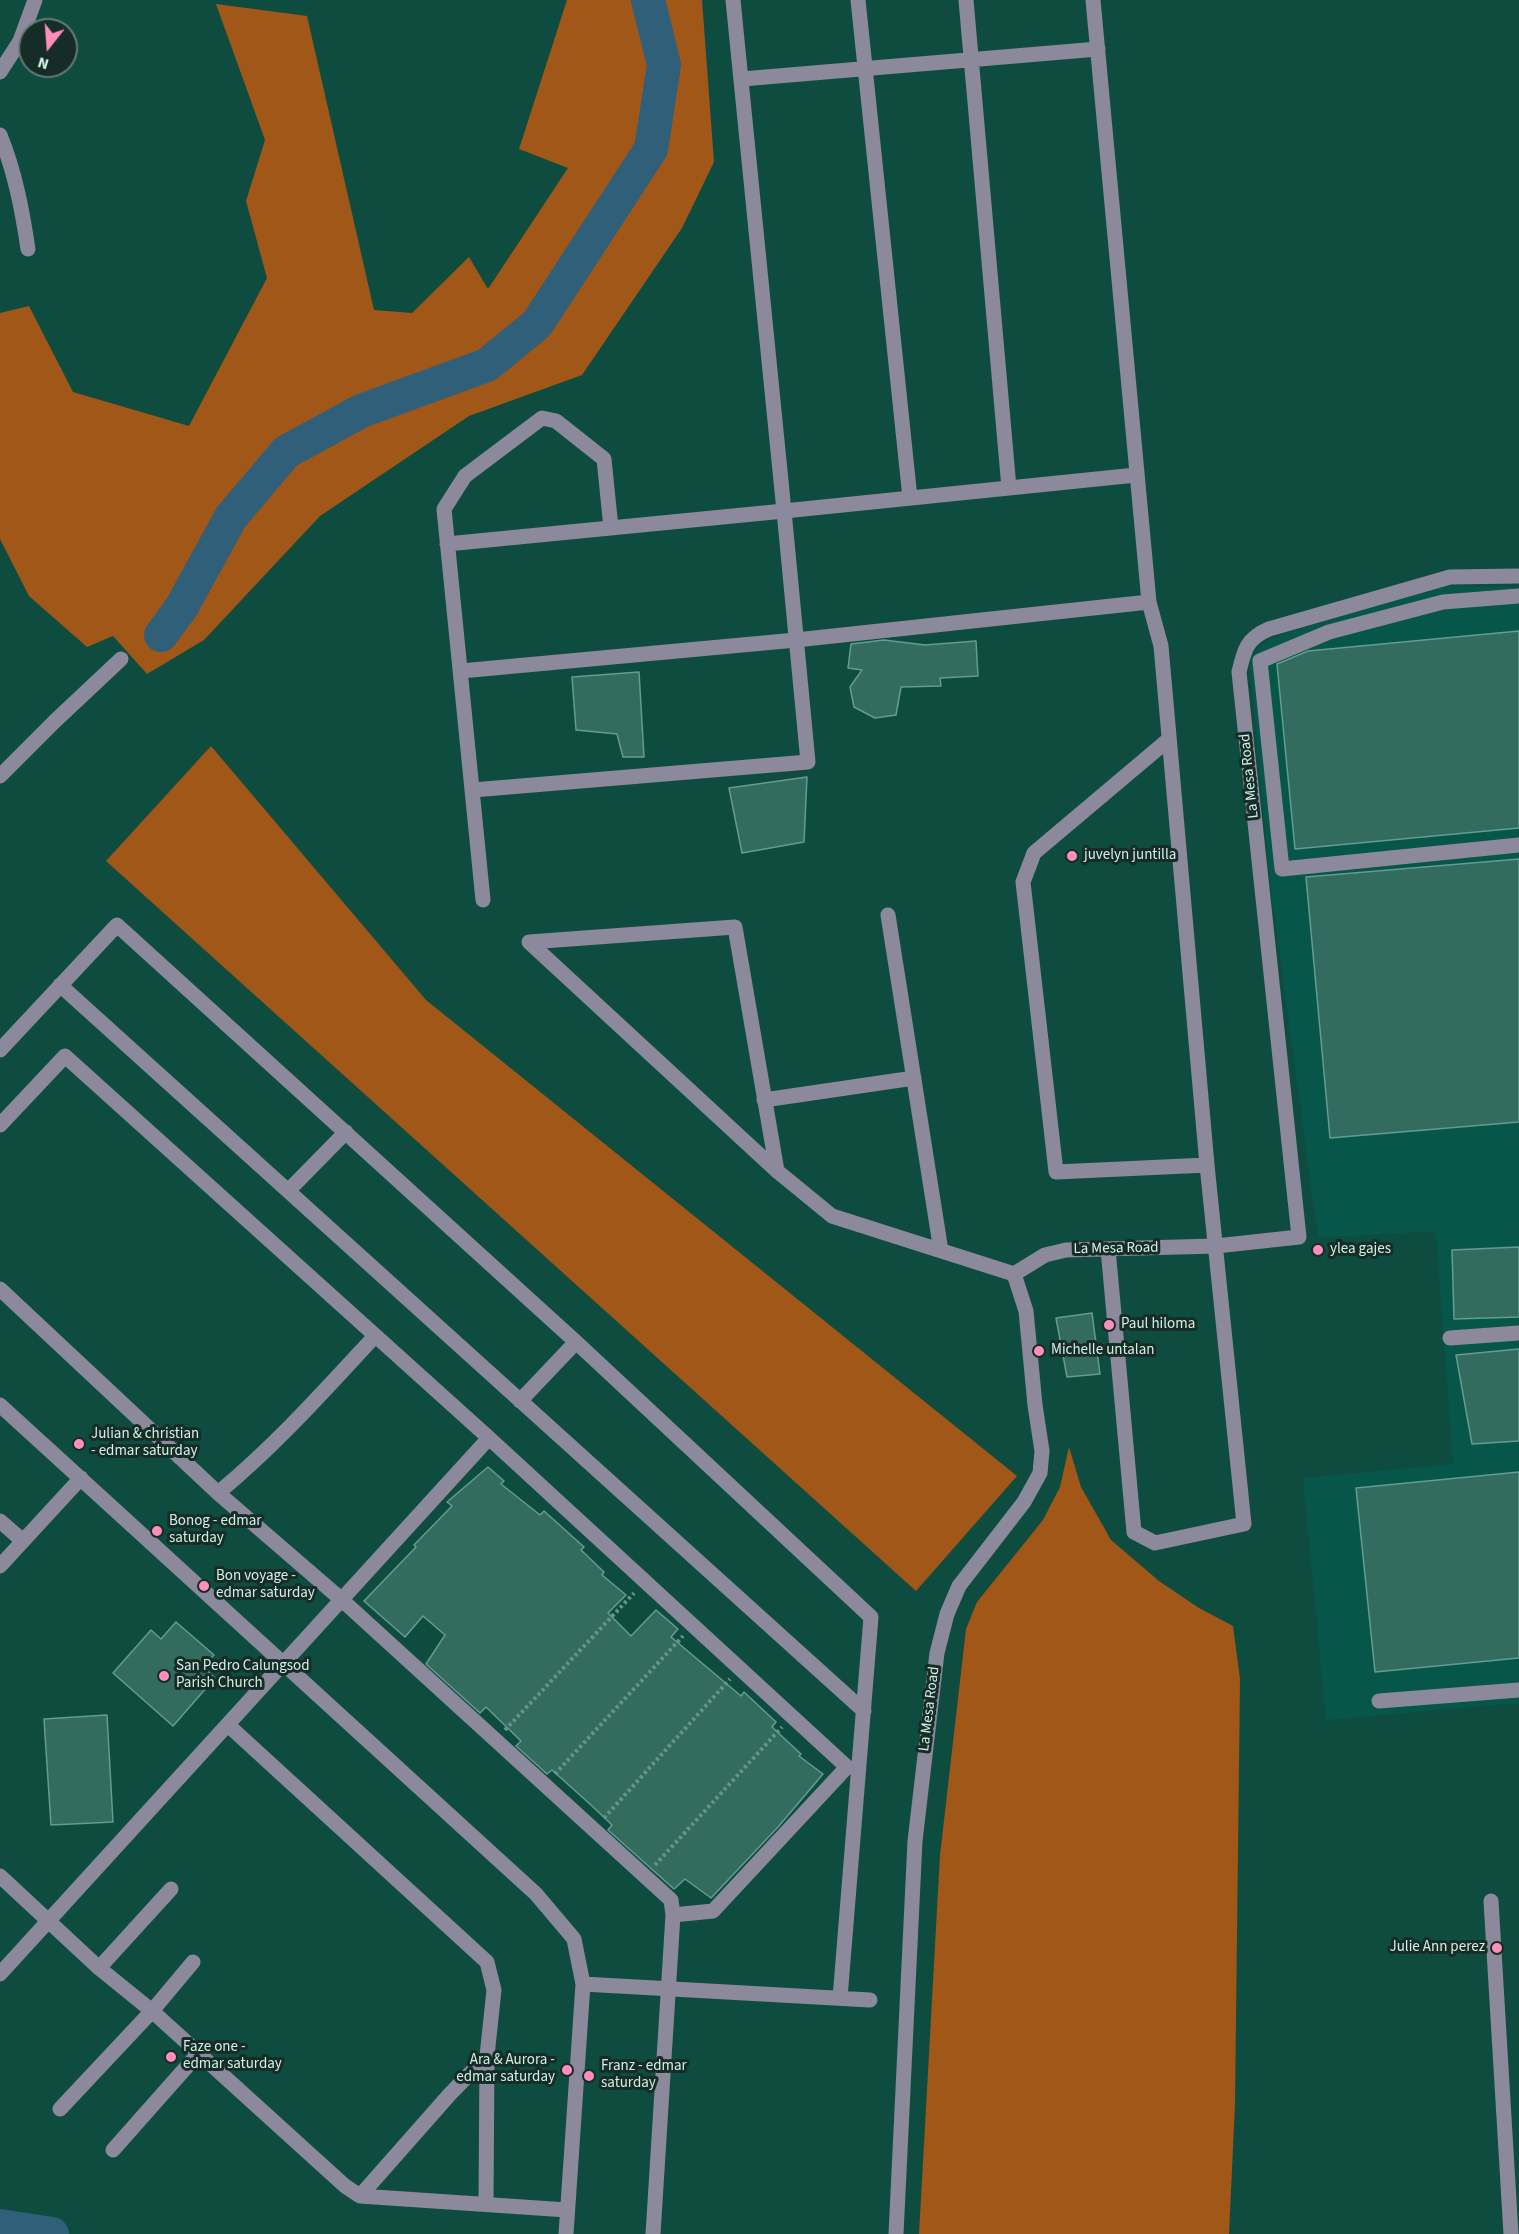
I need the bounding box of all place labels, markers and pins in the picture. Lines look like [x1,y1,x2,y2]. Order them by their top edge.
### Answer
place label: juvelyn juntilla [1084,847,1176,865]
marker: juvelyn juntilla [1065,849,1079,863]
place label: ylea gajes [1330,1241,1391,1259]
marker: ylea gajes [1311,1243,1325,1257]
place label: Paul hiloma [1121,1316,1195,1334]
marker: Paul hiloma [1102,1318,1116,1332]
place label: Michelle untalan [1051,1342,1154,1360]
marker: Michelle untalan [1032,1344,1046,1358]
place label: Julian & christian - edmar saturday [91,1426,199,1461]
marker: Julian & christian - edmar saturday [72,1437,86,1451]
place label: Bonog - edmar saturday [169,1513,261,1548]
marker: Bonog - edmar saturday [150,1524,164,1538]
place label: Bon voyage - edmar saturday [216,1568,315,1603]
marker: Bon voyage - edmar saturday [197,1579,211,1593]
place label: San Pedro Calungsod Parish Church [176,1658,309,1693]
marker: San Pedro Calungsod Parish Church [157,1669,171,1683]
place label: Julie Ann perez [1390,1939,1485,1957]
marker: Julie Ann perez [1490,1941,1504,1955]
place label: Faze one - edmar saturday [183,2039,282,2074]
marker: Faze one - edmar saturday [164,2050,178,2064]
place label: Ara & Aurora - edmar saturday [456,2052,555,2087]
place label: Franz - edmar saturday [601,2058,687,2093]
marker: Ara & Aurora - edmar saturday [560,2063,574,2077]
marker: Franz - edmar saturday [582,2069,596,2083]

